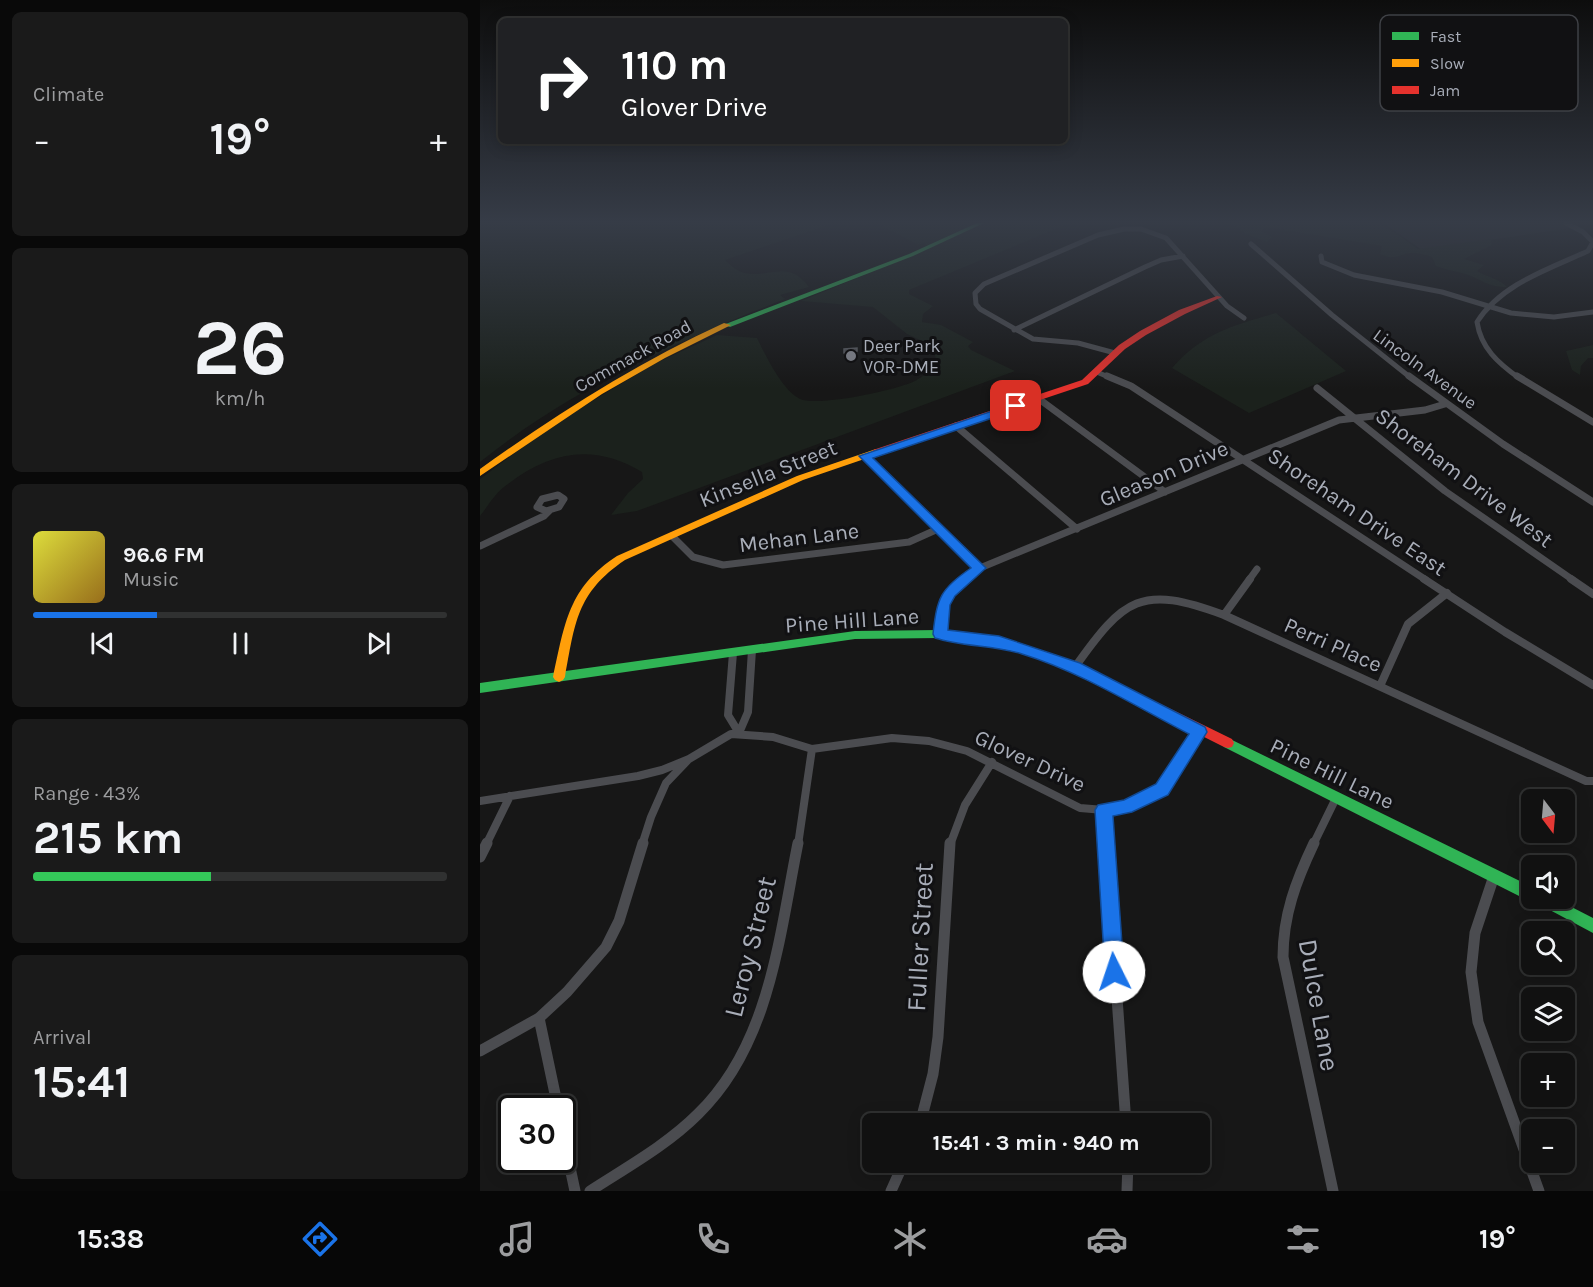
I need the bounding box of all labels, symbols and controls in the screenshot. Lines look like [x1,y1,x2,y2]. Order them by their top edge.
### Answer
legend [1380,15,1578,111]
text: Fast [1430,27,1461,46]
text: 110 m [621,40,728,90]
icon: right [522,42,600,120]
text: Slow [1430,54,1465,73]
text: Jam [1430,81,1460,100]
text: Climate [33,83,104,106]
text: Glover Drive [621,91,767,123]
text: 19° [210,113,270,165]
text: − [33,121,50,159]
text: + [430,121,447,159]
text: 26 [193,302,287,394]
street label: Commack Road [571,315,695,397]
street label: Lincoln Avenue [1369,324,1481,414]
place label: Deer Park VOR-DME [863,335,941,378]
marker: Deer Park VOR-DME [844,349,858,363]
pin [990,380,1041,431]
text: km/h [215,387,265,410]
icon: arrive [999,389,1032,422]
street label: Shoreham Drive West [1370,403,1558,553]
street label: Kinsella Street [695,435,841,513]
street label: Gleason Drive [1096,435,1232,513]
street label: Shoreham Drive East [1263,443,1451,581]
street label: Mehan Lane [737,518,861,558]
text: 96.6 FM [123,542,205,568]
text: Music [123,568,179,591]
street label: Pine Hill Lane [784,603,920,639]
street label: Perri Place [1280,612,1386,678]
icon: previous [86,627,119,660]
icon: pause [224,627,257,660]
icon: next [362,627,395,660]
street label: Glover Drive [970,724,1090,798]
street label: Pine Hill Lane [1266,733,1398,815]
text: Range · 43% [33,782,140,805]
north arrow [1521,789,1575,843]
map controls [1521,789,1575,1173]
text: 215 km [33,812,183,864]
button: sound [1521,855,1575,909]
street label: Fuller Street [900,862,940,1012]
street label: Leroy Street [717,873,783,1021]
button: search [1521,921,1575,975]
street label: Dulce Lane [1292,936,1346,1074]
position arrow [1082,940,1146,1004]
button: layers [1521,987,1575,1041]
text: Arrival [33,1026,92,1049]
button: + [1521,1053,1575,1107]
text: 15:41 [33,1056,130,1108]
speed limit sign: 30 [498,1095,576,1173]
button: − [1521,1119,1575,1173]
text: 15:41 · 3 min · 940 m [932,1130,1140,1156]
icon: directions [299,1218,341,1260]
icon: music [496,1218,538,1260]
icon: phone [692,1218,734,1260]
icon: climate [889,1218,931,1260]
icon: car [1086,1218,1128,1260]
icon: filters [1282,1218,1324,1260]
text: 15:38 [77,1223,144,1255]
text: 19° [1479,1223,1516,1255]

